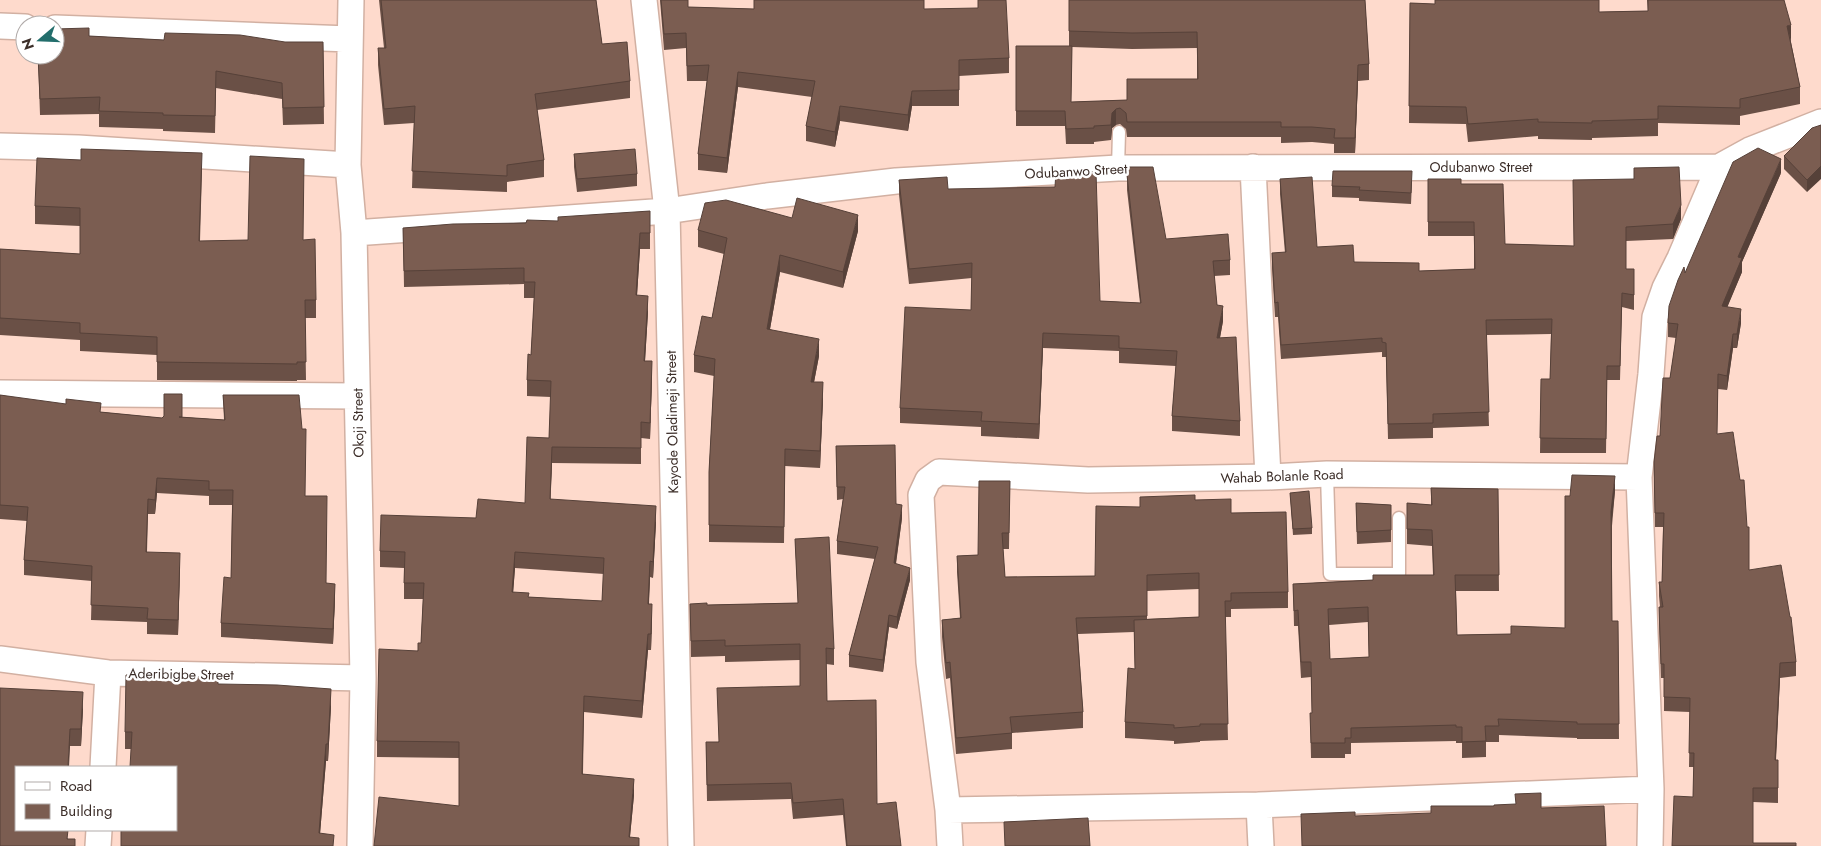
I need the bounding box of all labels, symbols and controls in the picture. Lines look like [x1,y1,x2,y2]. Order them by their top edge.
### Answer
north arrow [15,15,65,65]
text: N [16,36,39,53]
street label: Odubanwo Street [1430,157,1533,177]
street label: Odubanwo Street [1024,158,1129,184]
street label: Kayode Oladimeji Street [661,350,683,494]
street label: Okoji Street [347,387,369,458]
street label: Wahab Bolanle Road [1220,464,1344,488]
street label: Aderibigbe Street [128,663,234,685]
legend [15,766,178,831]
text: Road [60,775,92,797]
text: Building [60,800,112,822]

